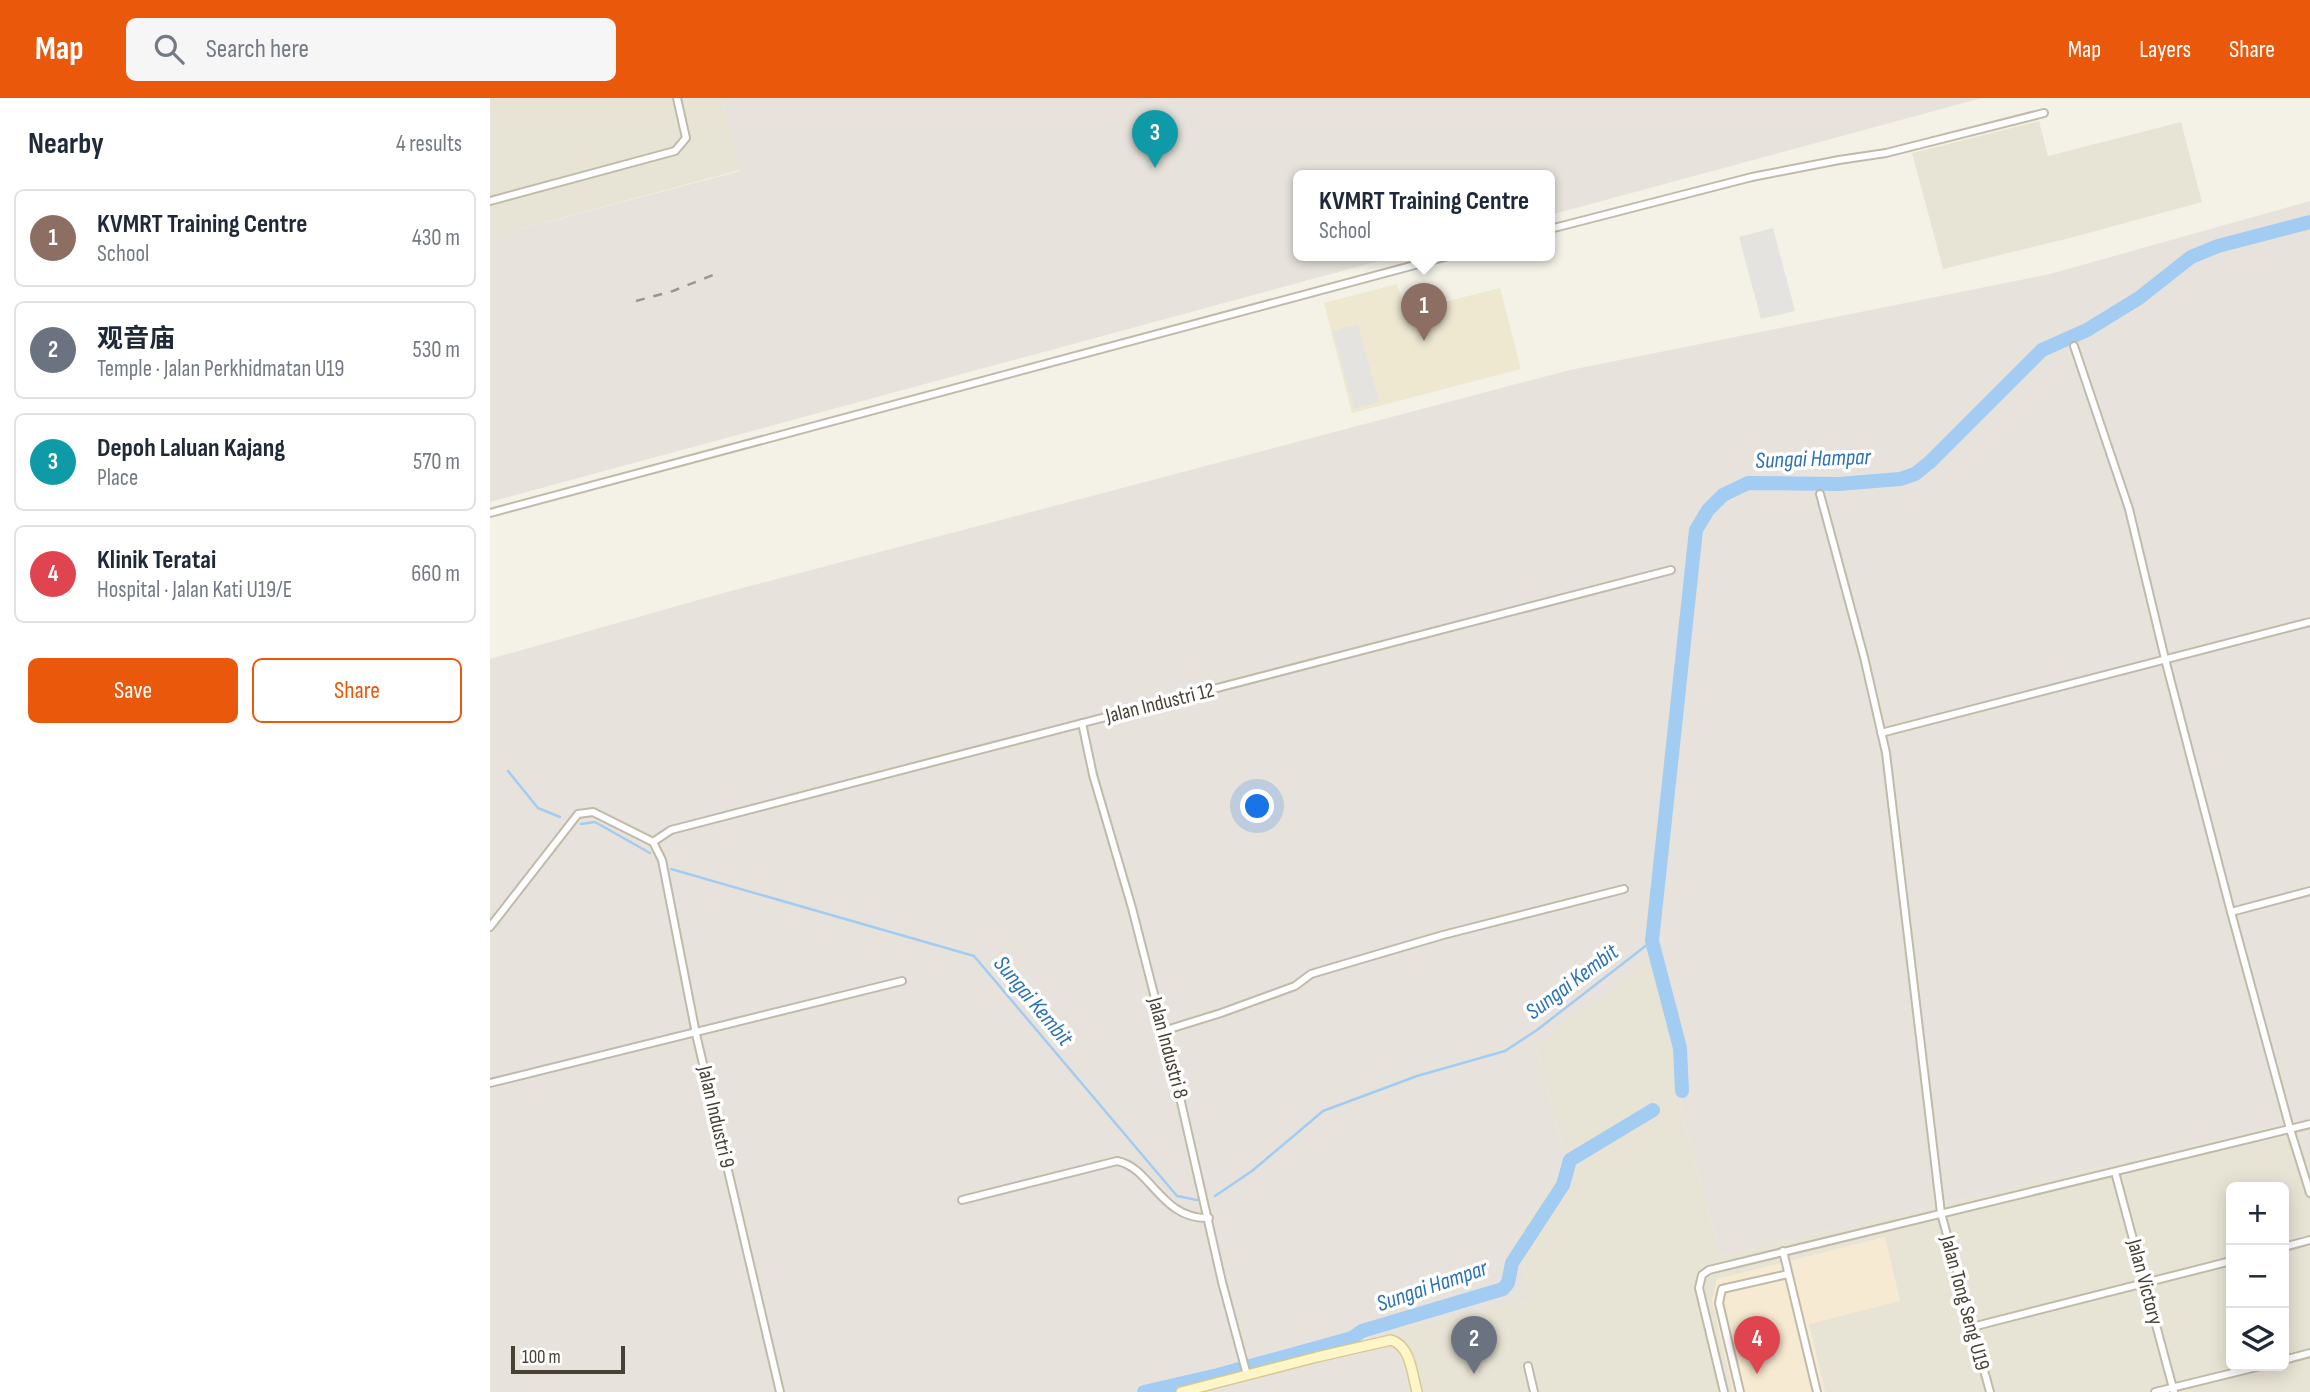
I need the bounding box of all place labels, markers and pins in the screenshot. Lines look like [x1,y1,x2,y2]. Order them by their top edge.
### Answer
pin: 3 [1132,110,1178,168]
pin: 1 [1401,283,1447,341]
pin: 2 [1451,1316,1497,1374]
pin: 4 [1734,1316,1780,1374]

